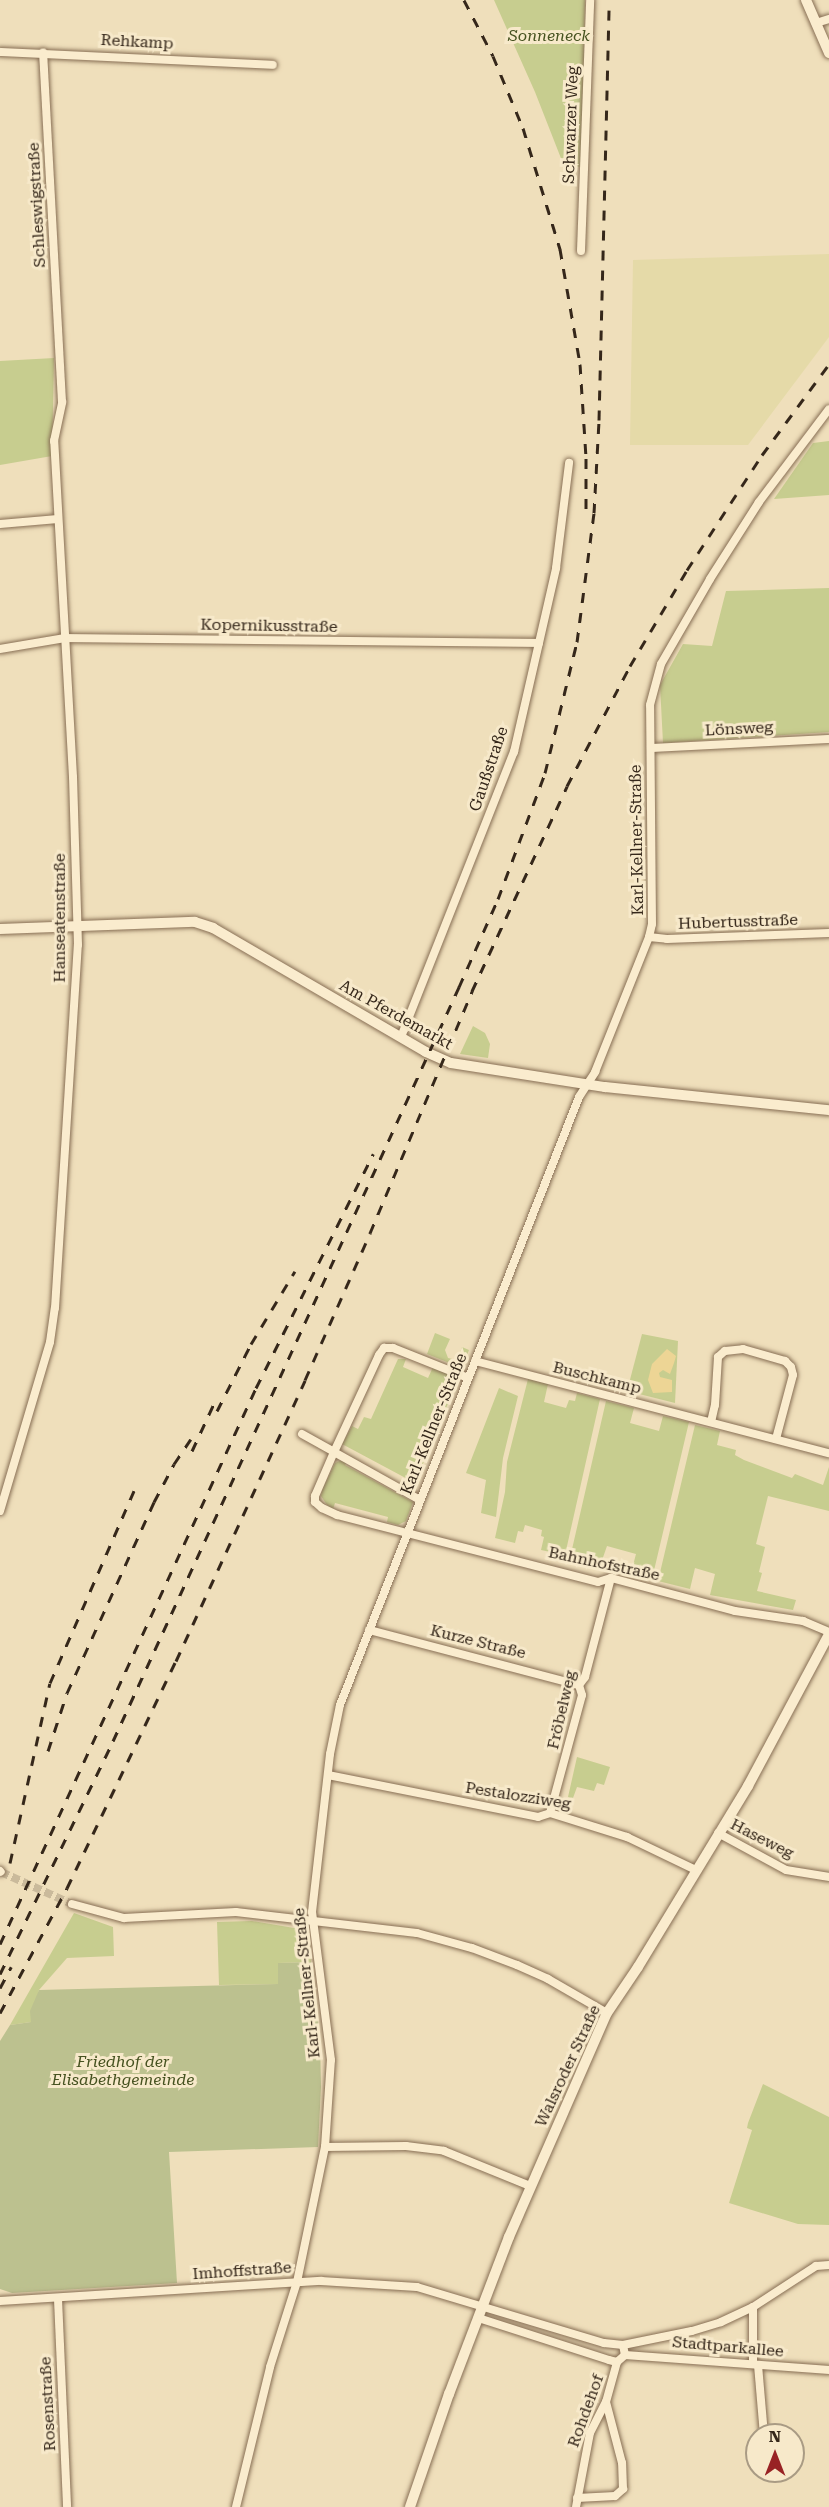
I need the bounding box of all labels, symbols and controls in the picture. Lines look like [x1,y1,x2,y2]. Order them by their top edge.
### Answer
park label: Sonneneck [508,26,590,46]
street label: Rehkamp [100,31,174,53]
street label: Schwarzer Weg [559,66,583,184]
street label: Schleswigstraße [24,142,50,268]
street label: Kopernikusstraße [200,615,338,637]
street label: Lönsweg [704,718,774,740]
street label: Gaußstraße [465,724,513,814]
street label: Karl-Kellner-Straße [626,764,648,916]
street label: Hanseatenstraße [50,853,70,983]
street label: Hubertusstraße [678,910,798,934]
street label: Am Pferdemarkt [336,976,456,1054]
street label: Karl-Kellner-Straße [397,1350,471,1498]
street label: Buschkamp [551,1358,643,1398]
street label: Bahnhofstraße [547,1543,661,1585]
street label: Kurze Straße [428,1621,528,1663]
street label: Fröbelweg [544,1669,580,1751]
street label: Pestalozziweg [464,1778,572,1814]
street label: Haseweg [727,1815,797,1863]
street label: Karl-Kellner-Straße [290,1907,324,2059]
street label: Walsroder Straße [531,2002,605,2130]
park label: Friedhof der Elisabethgemeinde [52,2052,194,2090]
street label: Imhoffstraße [192,2258,292,2284]
street label: Stadtparkallee [671,2333,785,2361]
street label: Rosenstraße [36,2356,60,2452]
street label: Rohdehof [564,2372,608,2450]
north arrow [745,2423,805,2483]
text: N [769,2427,781,2446]

